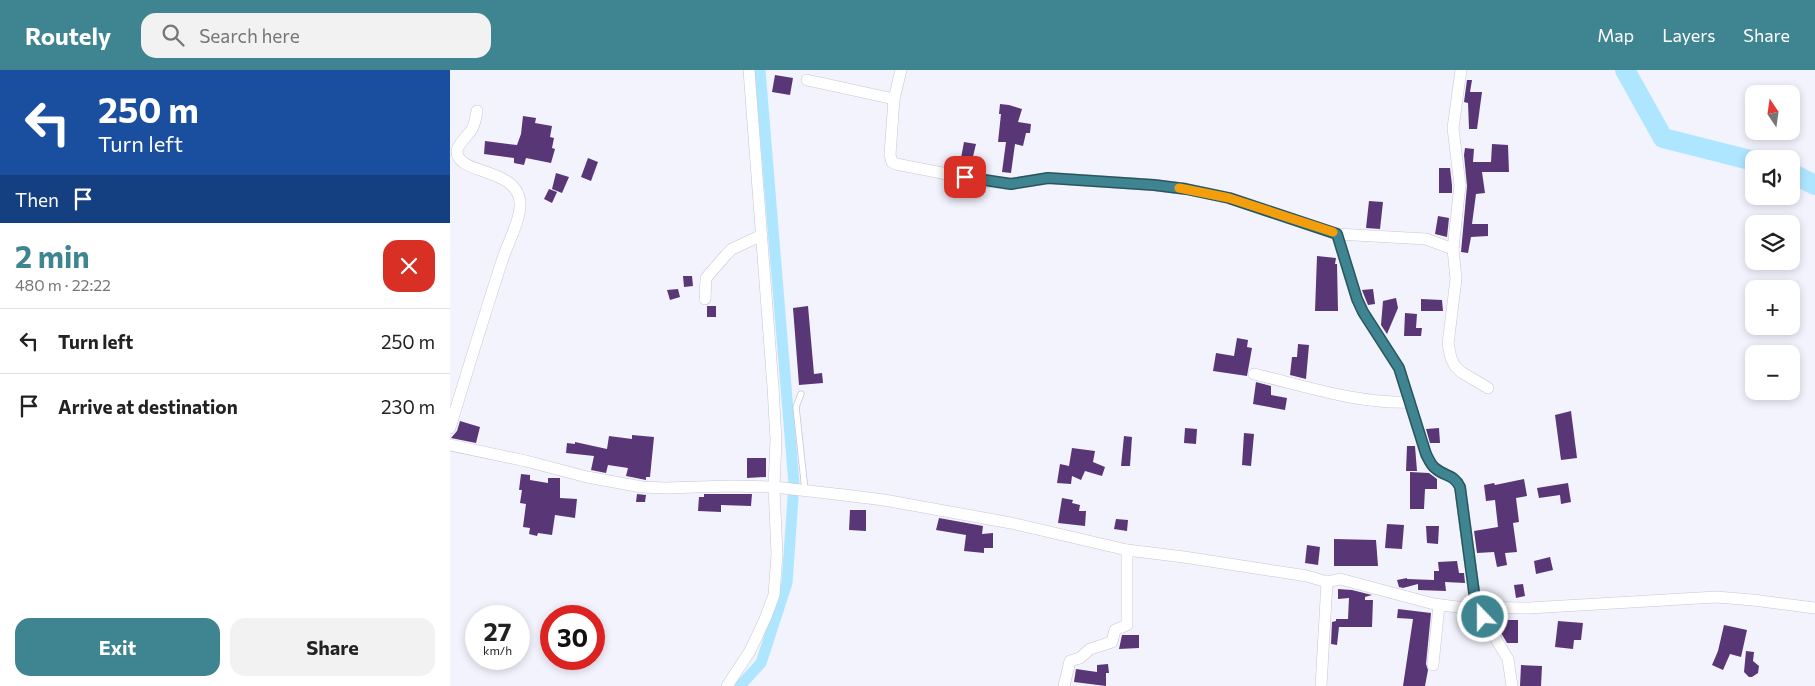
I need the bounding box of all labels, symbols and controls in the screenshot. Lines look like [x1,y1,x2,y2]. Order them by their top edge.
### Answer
search box [141,13,491,58]
text: Routely [25,21,111,50]
icon: search [159,21,187,49]
text: Search here [199,24,300,47]
text: Map [1597,24,1634,46]
text: Layers [1662,24,1715,46]
text: Share [1743,24,1790,46]
north arrow [1745,85,1800,140]
map controls [1745,85,1800,400]
text: 250 m [98,87,199,130]
icon: left [15,90,80,155]
text: Turn left [98,130,183,157]
button: sound [1745,150,1800,205]
pin [944,156,986,198]
icon: arrive [951,163,979,191]
icon: arrive [69,185,97,213]
text: Then [15,188,59,211]
button: layers [1745,215,1800,270]
text: 2 min [15,237,90,274]
button: close [383,240,435,292]
text: 480 m · 22:22 [15,275,111,294]
button: + [1745,280,1800,335]
icon: left [15,327,43,355]
text: Turn left [58,330,133,353]
text: 250 m [381,330,435,353]
button: − [1745,345,1800,400]
icon: arrive [15,392,43,420]
text: Arrive at destination [58,395,238,418]
text: 230 m [381,395,435,418]
position arrow [1456,590,1508,642]
speed limit sign: 30 [540,605,605,670]
text: 27 [484,616,511,646]
button: Exit [15,618,220,676]
button: Share [230,618,435,676]
text: km/h [483,643,512,657]

